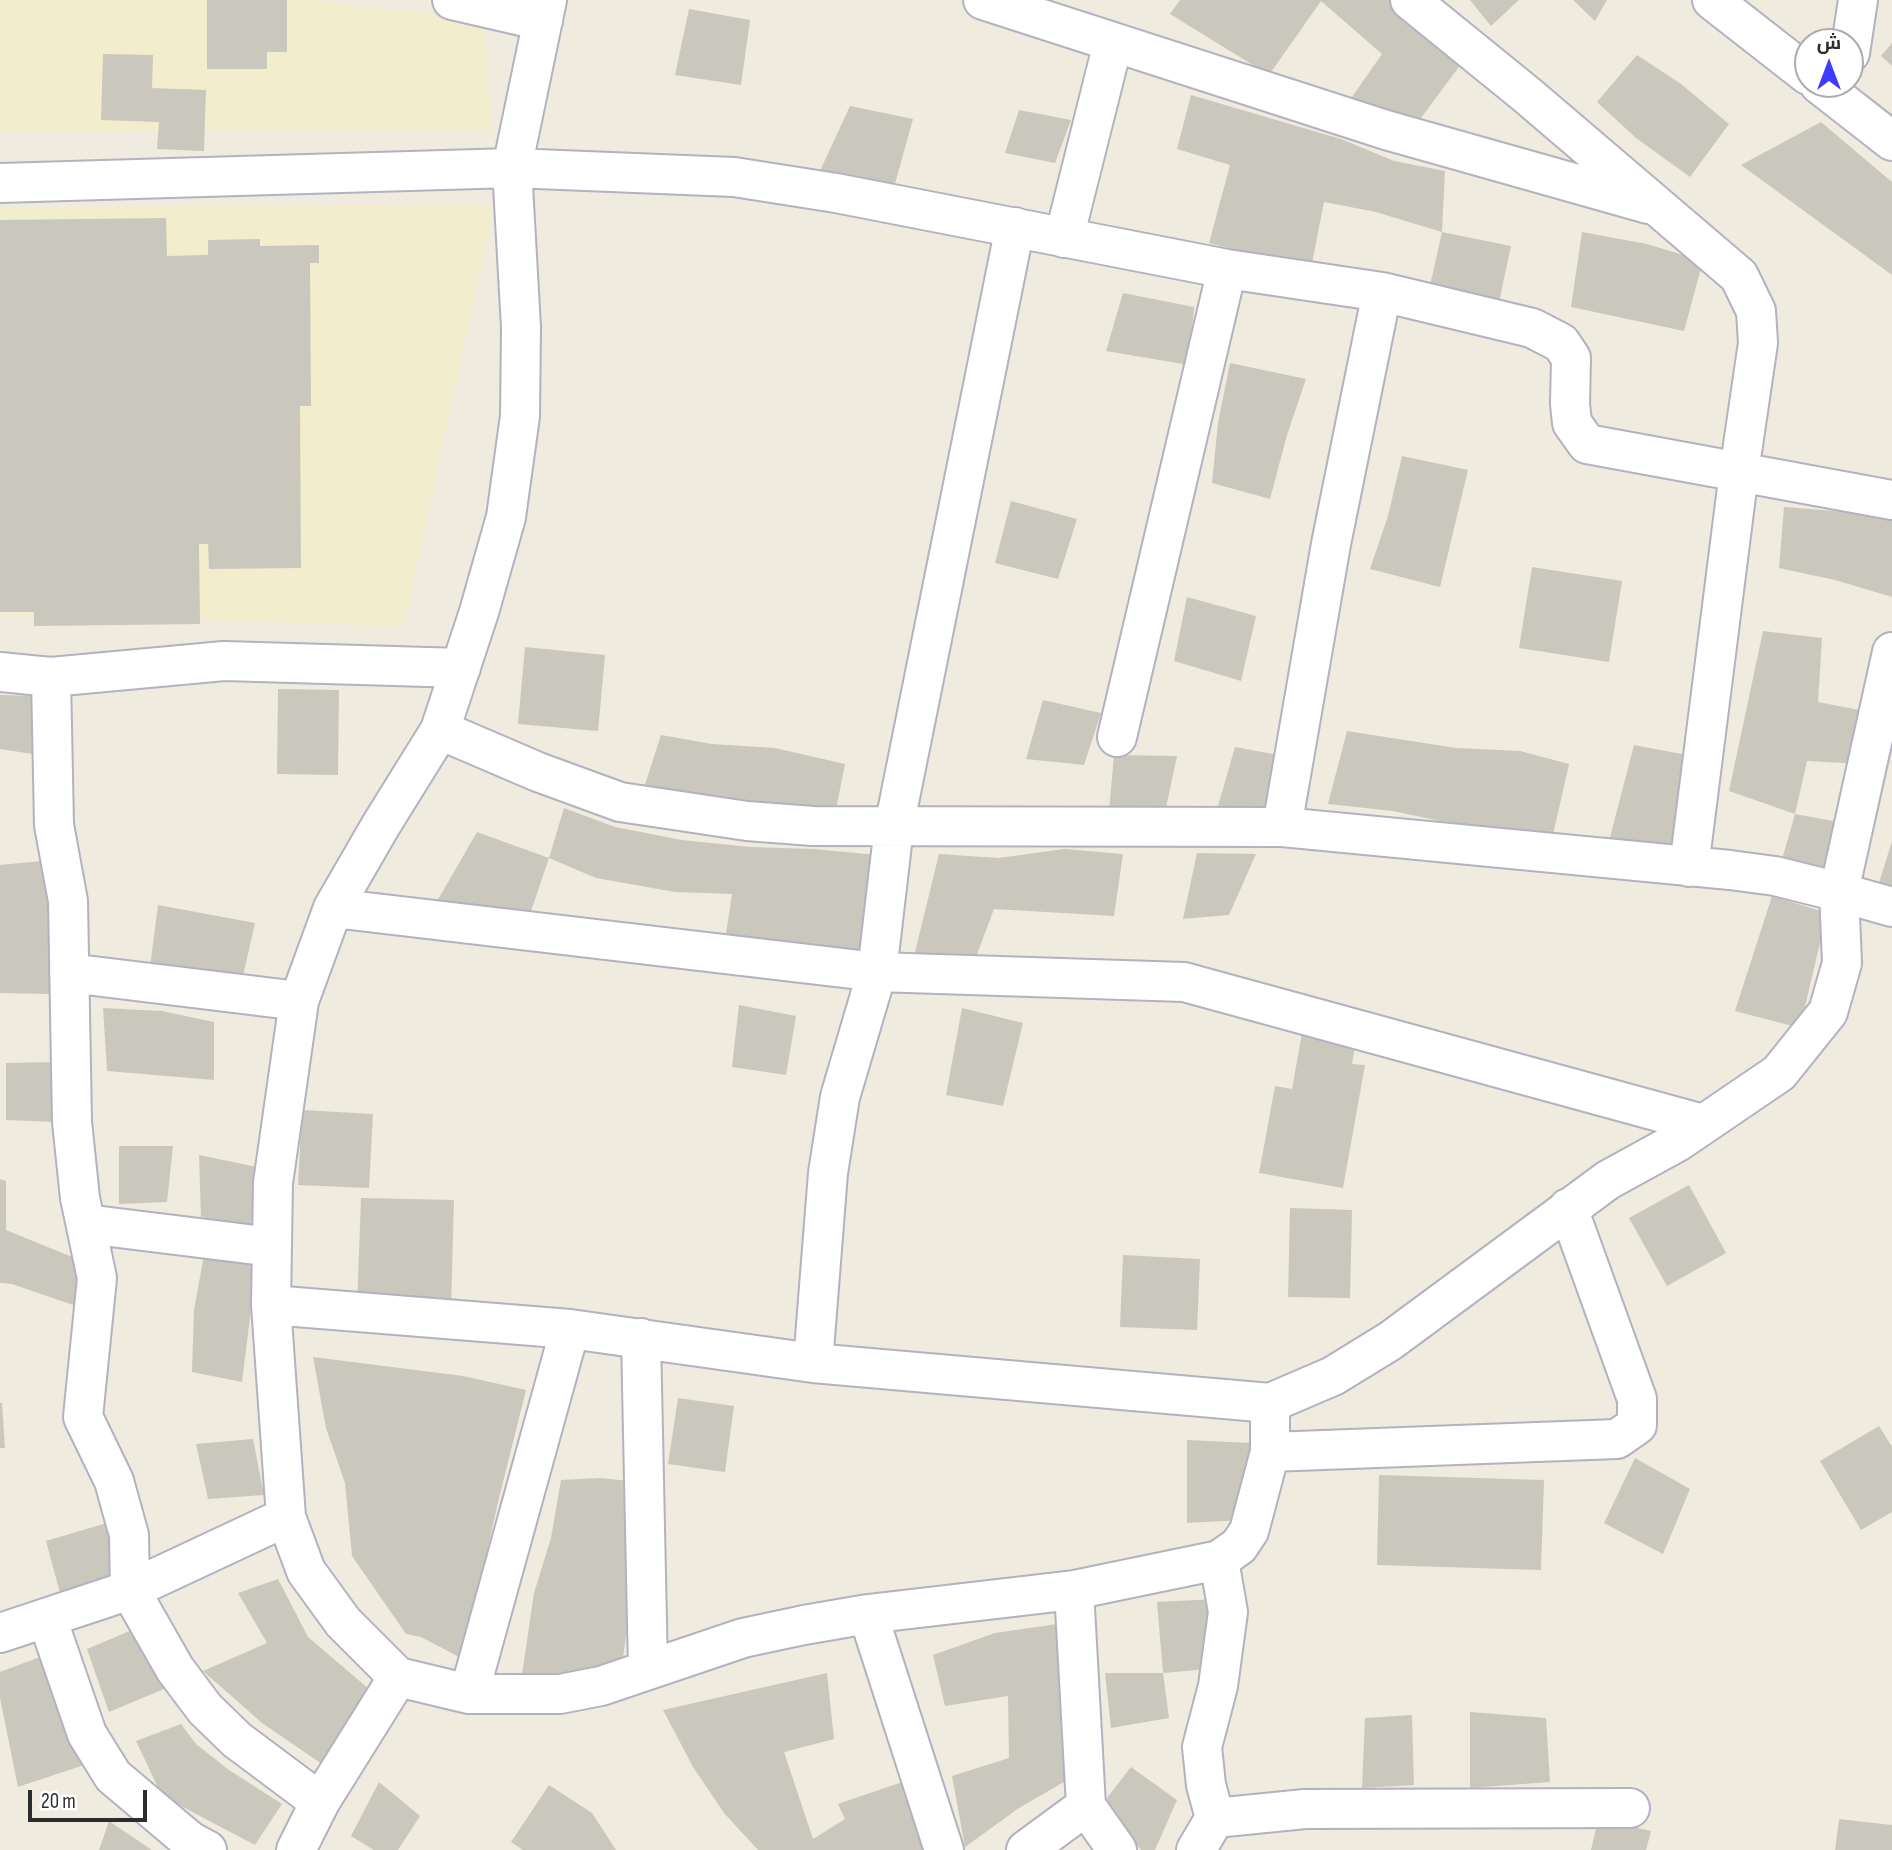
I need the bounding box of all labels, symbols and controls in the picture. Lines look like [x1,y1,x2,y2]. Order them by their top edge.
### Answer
north arrow [1794,28,1864,98]
text: ش [1817,32,1841,55]
scale bar [32,1776,150,1820]
text: 20 m [41,1789,76,1814]

